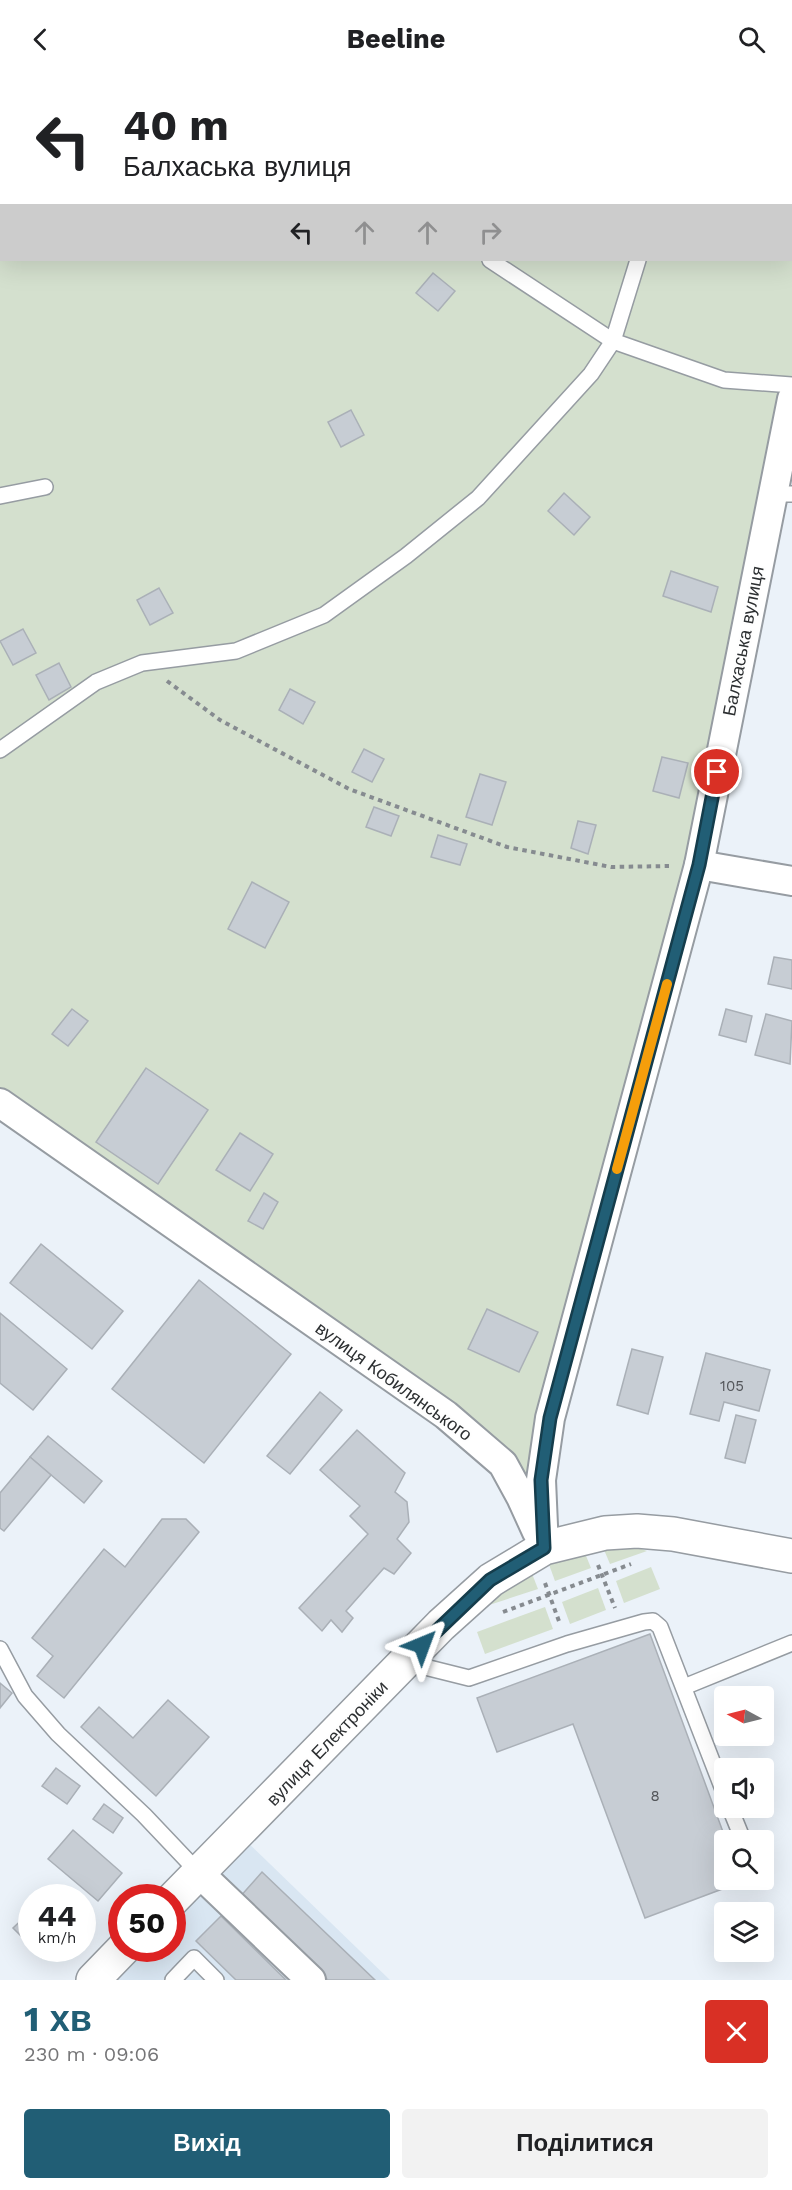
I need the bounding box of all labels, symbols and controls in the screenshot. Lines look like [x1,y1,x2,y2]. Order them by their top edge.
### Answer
icon: back [24,23,57,56]
text: Beeline [347,23,445,55]
icon: search [735,23,768,56]
text: 40 m [123,101,229,150]
icon: left [24,102,102,180]
text: Балхаська вулиця [123,151,351,183]
icon: left [285,216,318,249]
icon: ahead [348,216,381,249]
icon: ahead [411,216,444,249]
icon: right [474,216,507,249]
street label: Балхаська вулиця [718,564,768,718]
pin [691,746,742,797]
icon: arrive [700,755,733,788]
street label: вулиця Кобилянського [312,1317,476,1445]
house number: 105 [720,1377,744,1395]
position arrow [390,1613,454,1677]
street label: вулиця Електроніки [262,1676,392,1810]
north arrow [714,1686,774,1746]
map controls [714,1686,774,1962]
button: sound [714,1758,774,1818]
house number: 8 [650,1787,660,1805]
button: search [714,1830,774,1890]
speed limit sign: 50 [108,1884,186,1962]
text: 44 [38,1898,76,1933]
button: layers [714,1902,774,1962]
text: km/h [38,1929,76,1947]
text: 1 хв [24,1998,92,2040]
button: close [705,2000,768,2063]
text: 230 m · 09:06 [24,2042,159,2066]
button: Вихід [24,2109,390,2178]
button: Поділитися [402,2109,768,2178]

